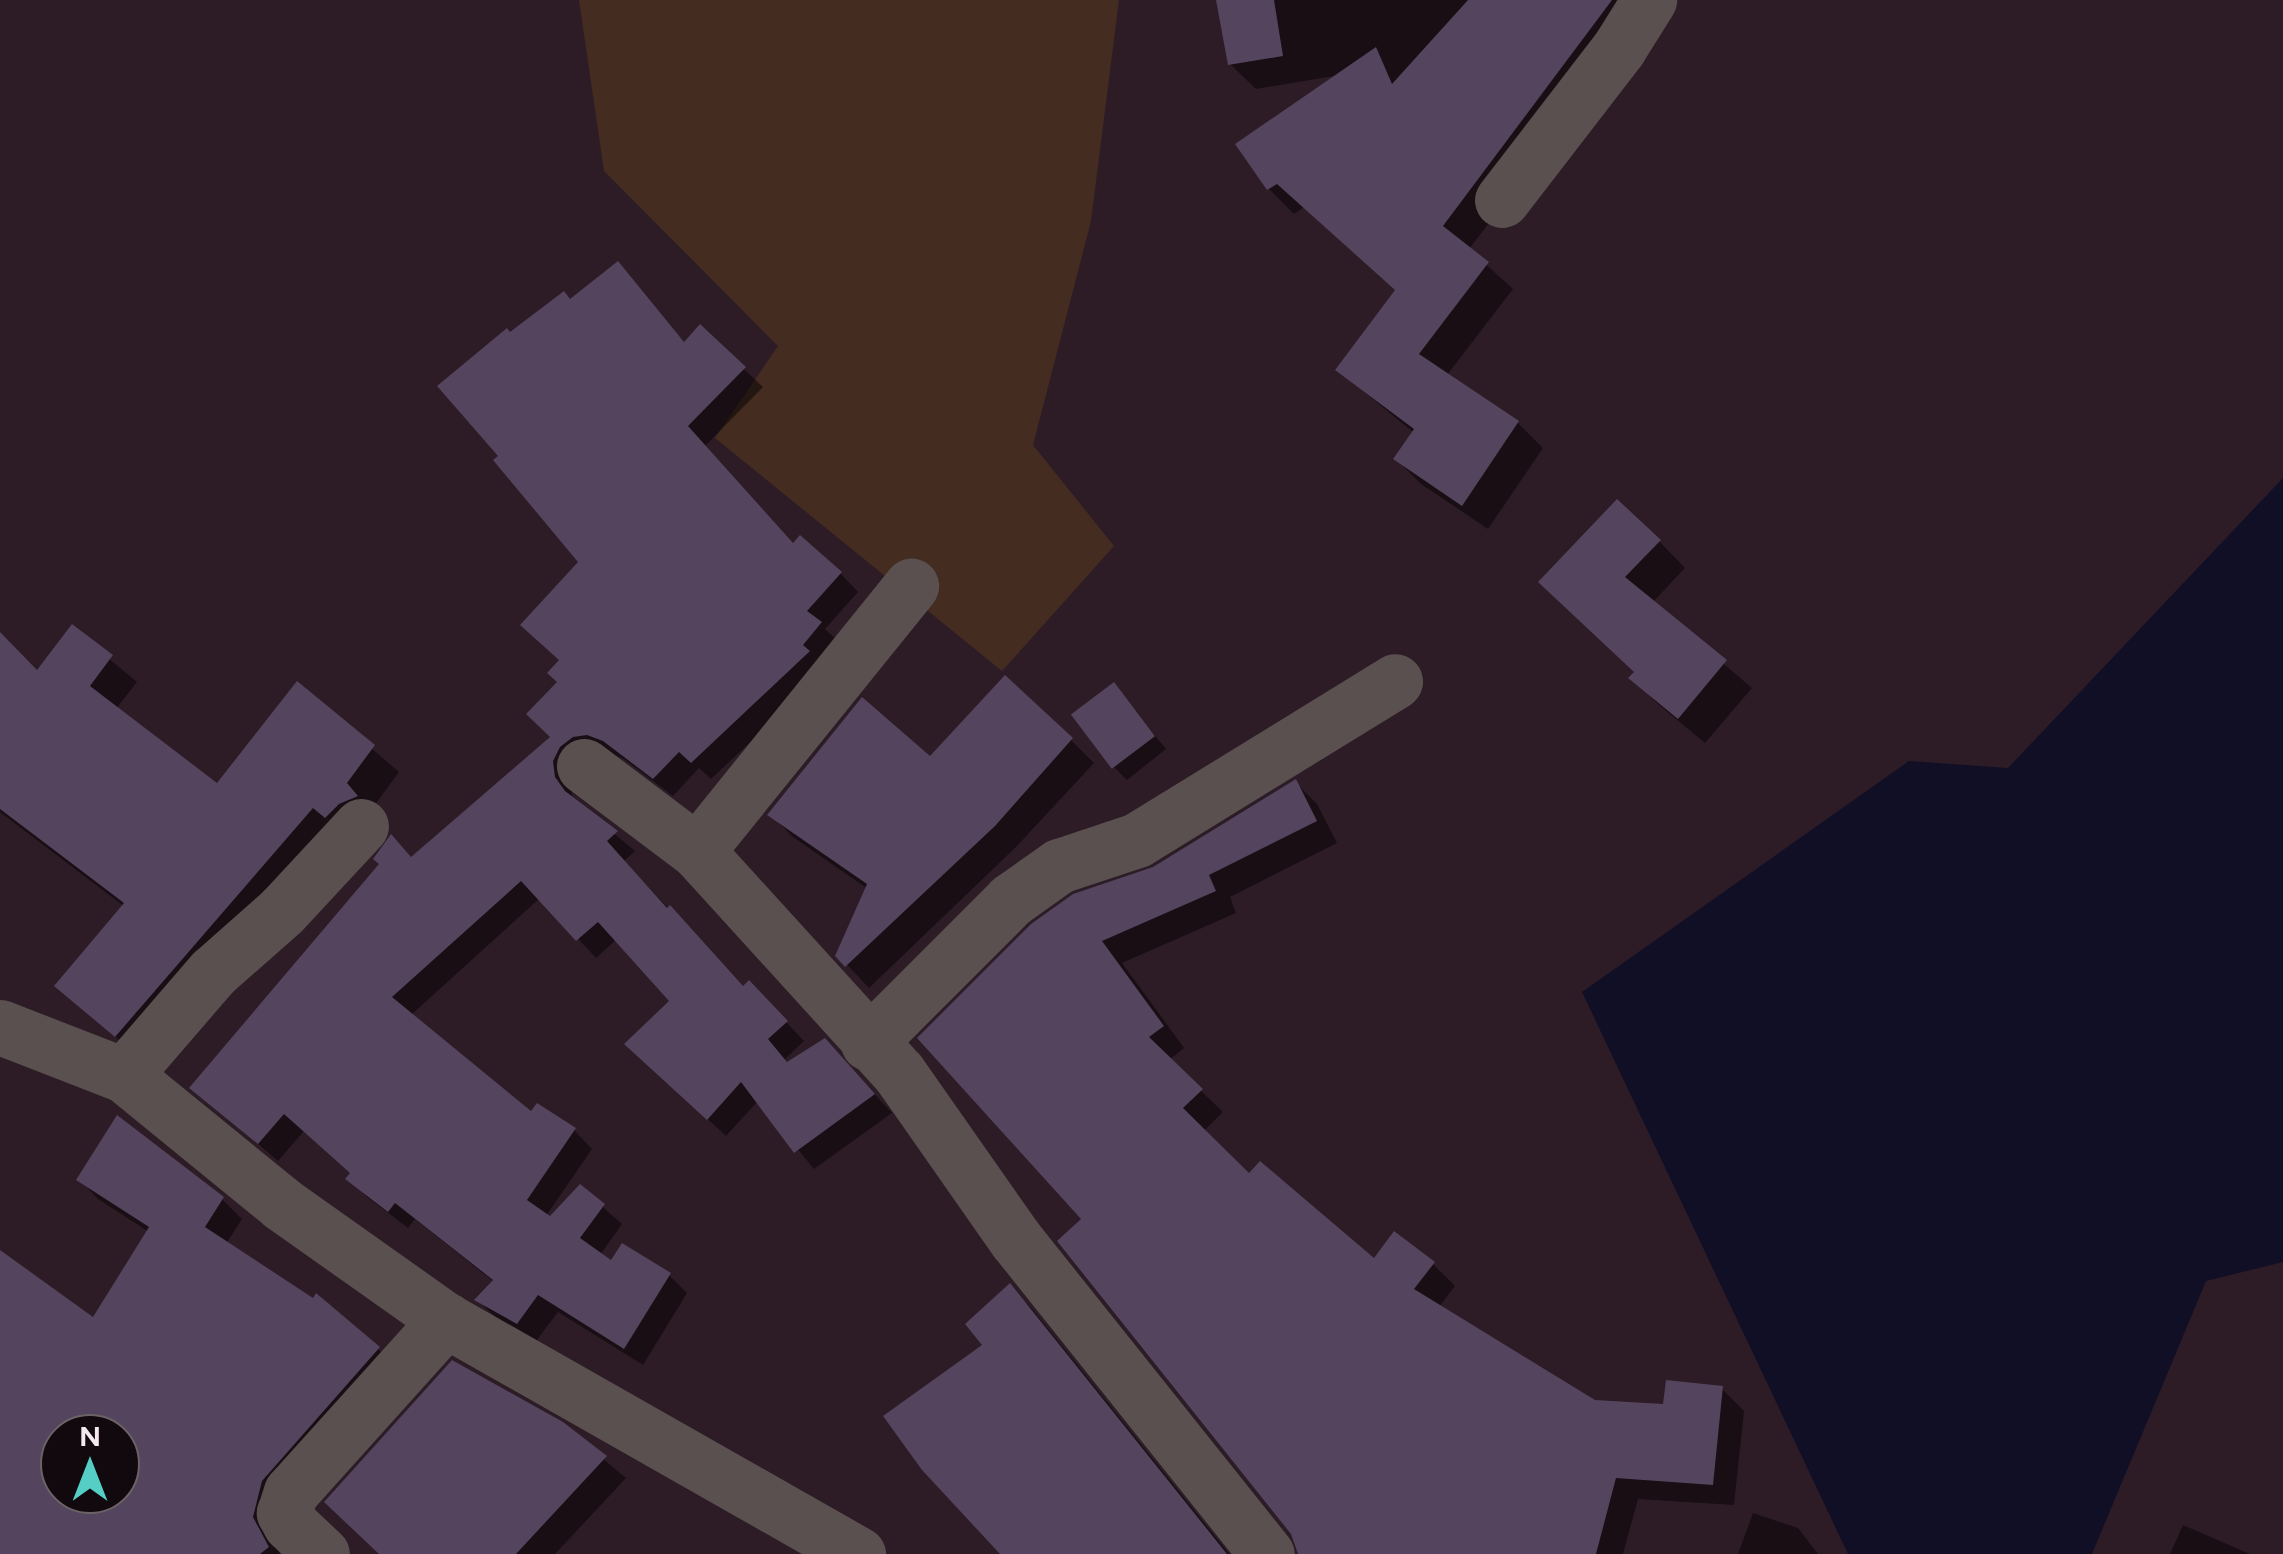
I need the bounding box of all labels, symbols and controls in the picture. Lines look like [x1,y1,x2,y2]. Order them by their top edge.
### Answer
north arrow [40,1414,140,1514]
text: N [79,1419,101,1453]

